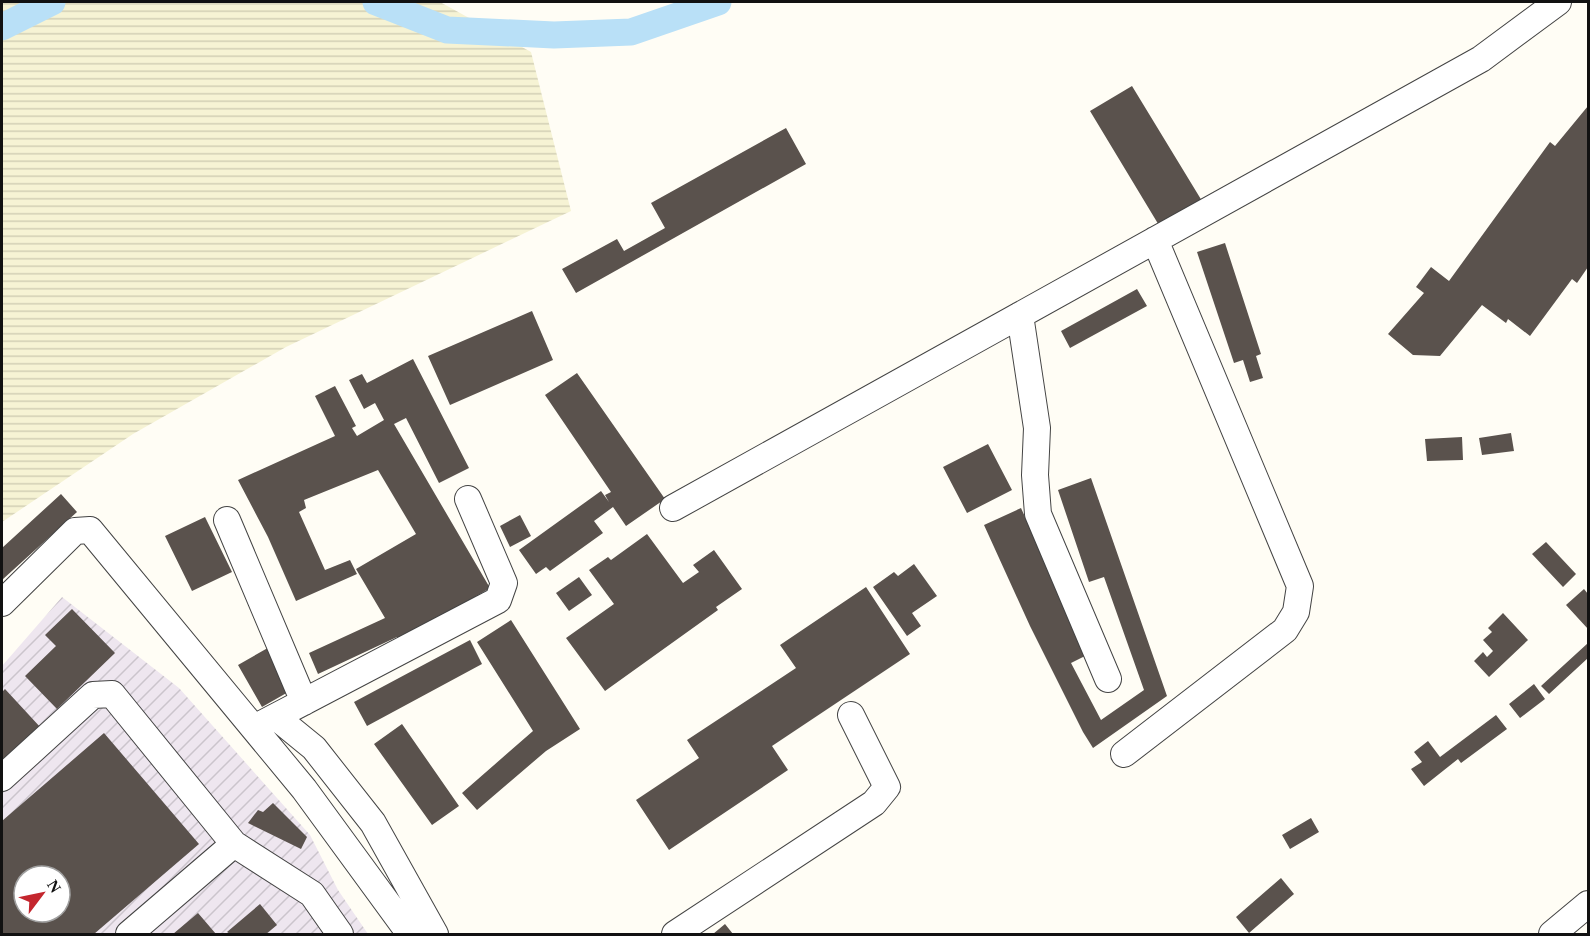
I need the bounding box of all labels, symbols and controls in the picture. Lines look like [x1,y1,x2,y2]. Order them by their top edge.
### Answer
north arrow [12,864,72,924]
text: N [44,877,65,896]

